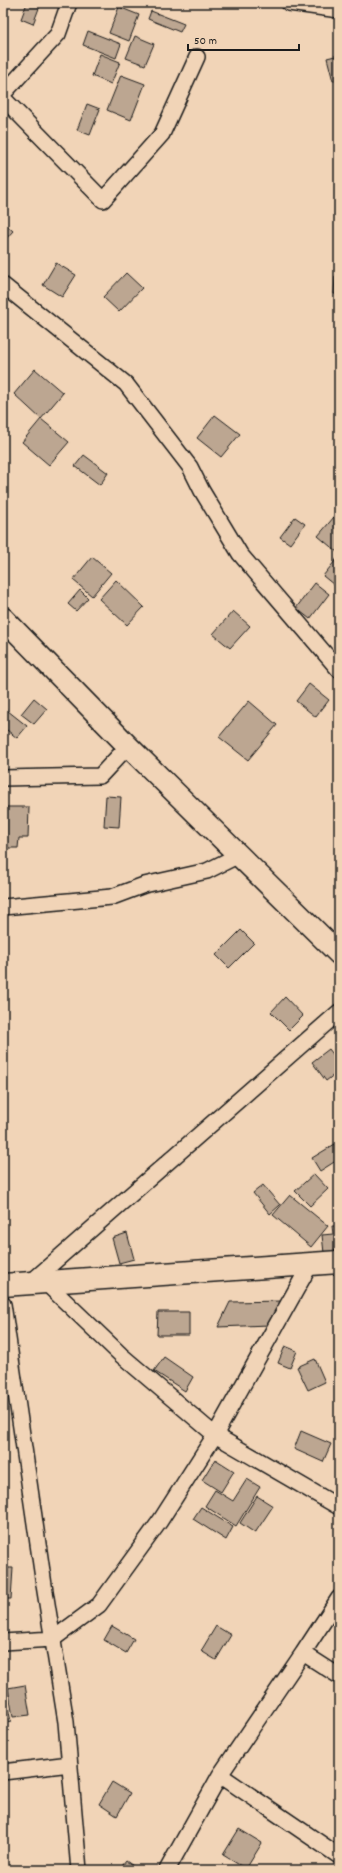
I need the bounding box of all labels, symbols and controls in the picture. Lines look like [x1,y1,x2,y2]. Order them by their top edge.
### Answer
scale bar [188,26,299,52]
text: 50 m [194,33,217,50]

